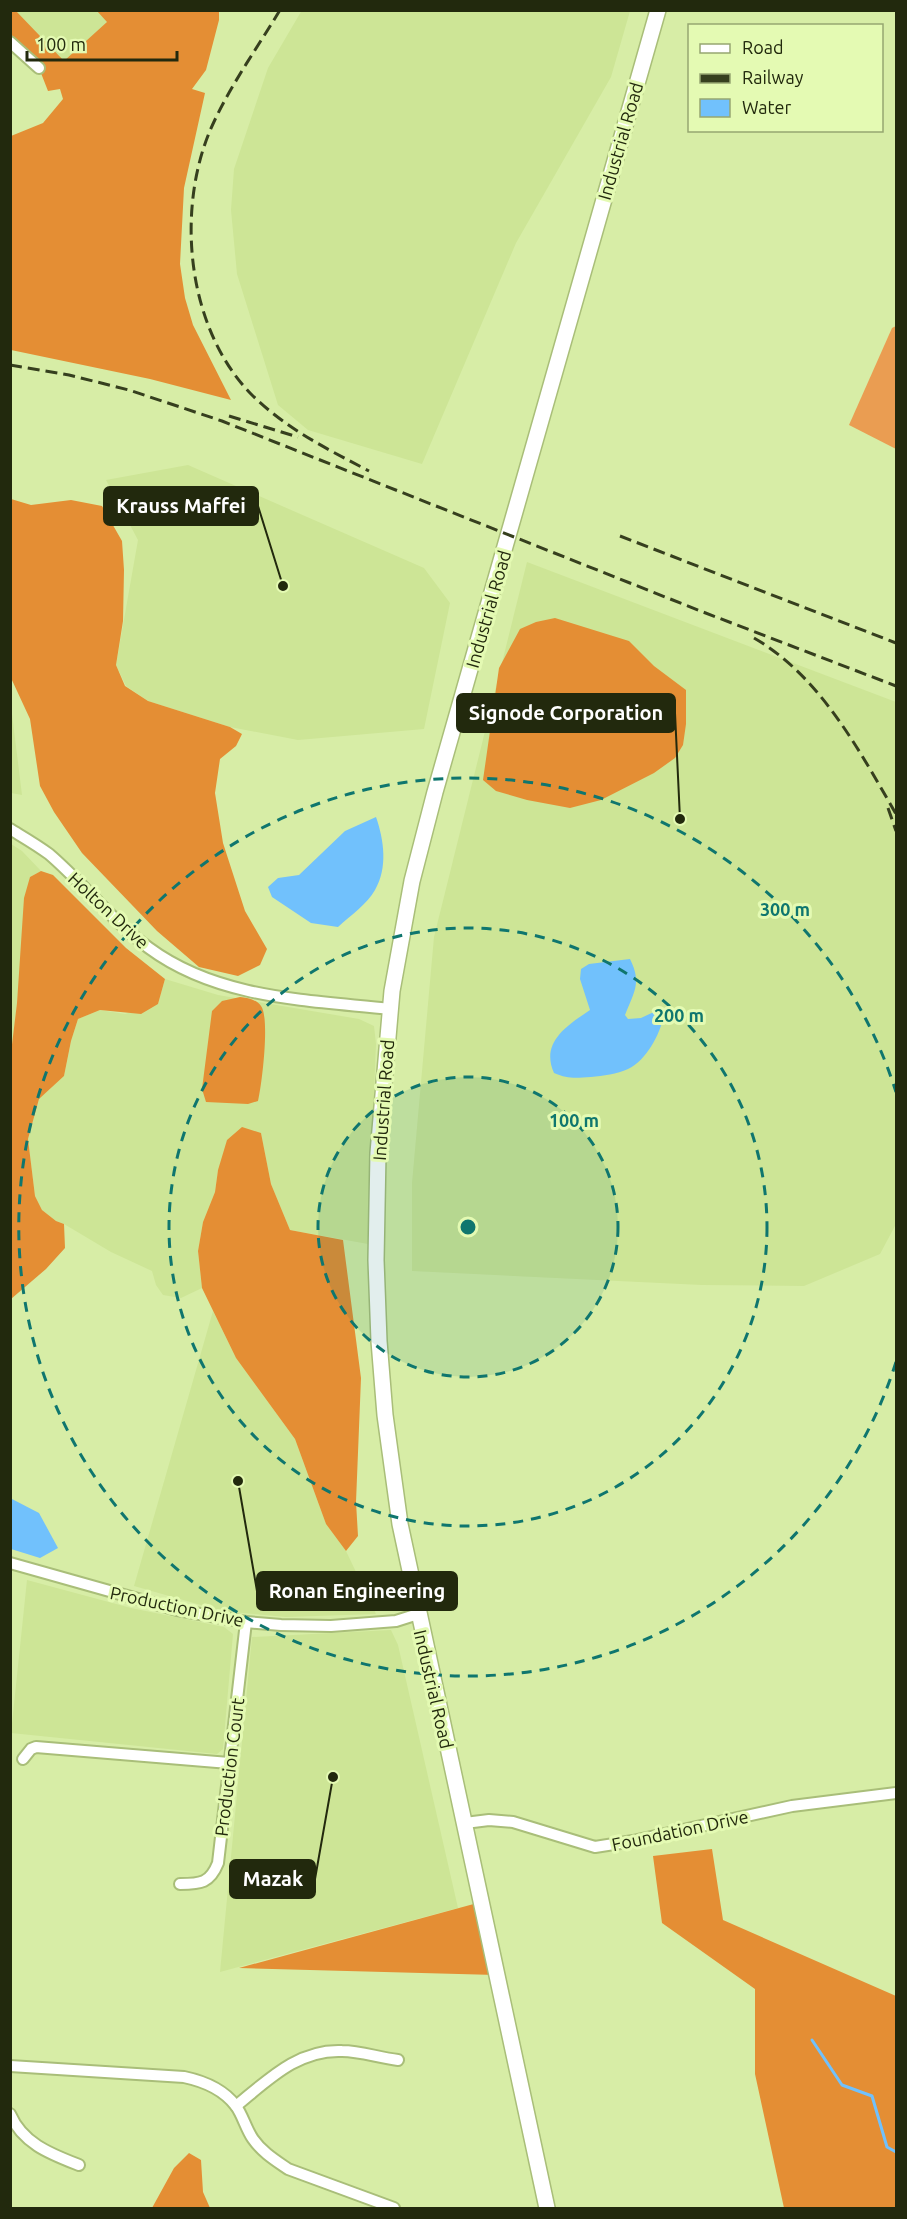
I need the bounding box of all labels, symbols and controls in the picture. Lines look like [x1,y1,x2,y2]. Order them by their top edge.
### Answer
scale bar [27,24,177,62]
legend [688,24,883,132]
text: 100 m [36,34,86,54]
text: Road [742,37,784,57]
text: Railway [742,67,804,87]
street label: Industrial Road [594,80,646,202]
text: Water [742,97,792,117]
callout: Krauss Maffei [104,487,258,525]
text: Krauss Maffei [116,494,246,517]
street label: Industrial Road [462,548,514,670]
callout: Signode Corporation [457,694,675,732]
text: Signode Corporation [469,701,663,724]
street label: Holton Drive [65,868,153,952]
text: 300 m [760,899,810,919]
text: 200 m [654,1005,704,1025]
street label: Industrial Road [369,1039,397,1161]
text: 100 m [549,1110,599,1130]
centre of rings [458,1217,478,1237]
callout: Ronan Engineering [257,1572,457,1610]
text: Ronan Engineering [269,1579,445,1602]
street label: Production Drive [108,1582,246,1630]
street label: Industrial Road [411,1628,457,1750]
street label: Production Court [211,1697,247,1837]
street label: Foundation Drive [610,1806,750,1854]
callout: Mazak [230,1860,315,1898]
text: Mazak [243,1867,303,1890]

